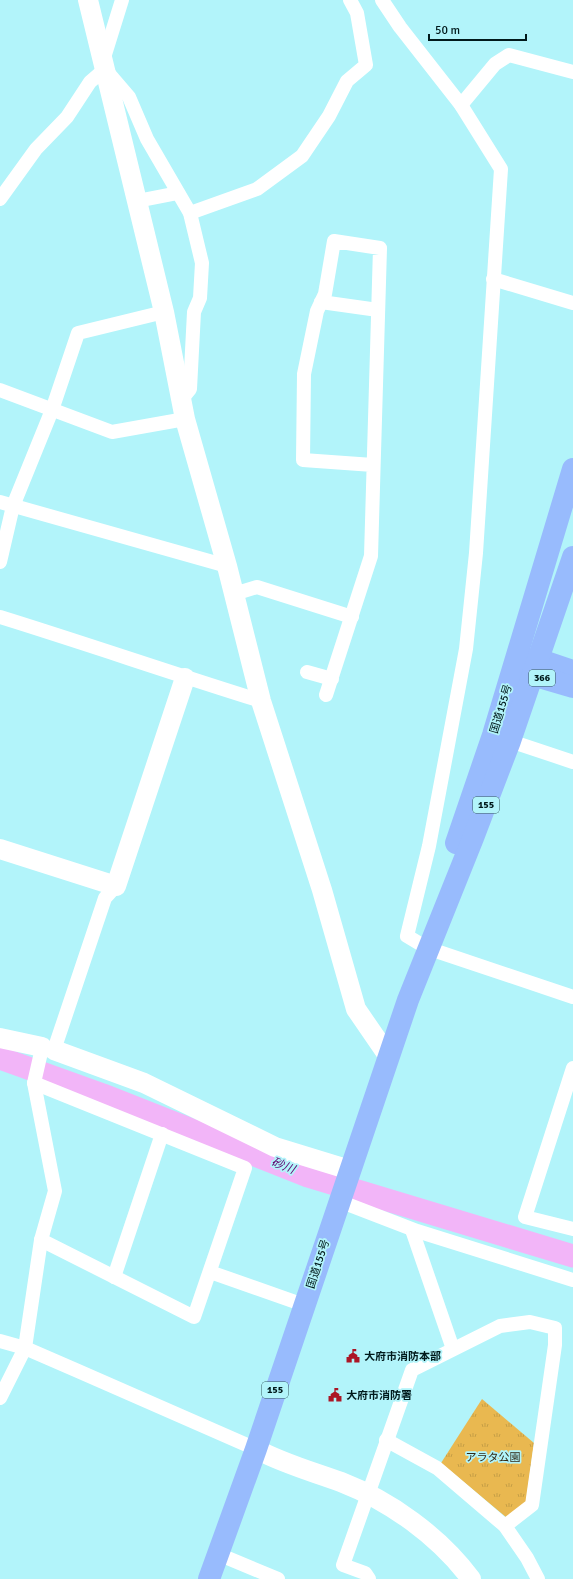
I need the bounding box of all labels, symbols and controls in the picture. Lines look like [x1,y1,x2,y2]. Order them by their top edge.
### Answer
scale bar [429,16,526,42]
text: 50 m [435,23,460,38]
road number: 366 [529,670,555,686]
street label: 国道155号 [487,683,515,735]
road number: 155 [473,797,499,813]
water label: 砂川 [269,1155,299,1178]
street label: 国道155号 [304,1238,332,1290]
public building icon: 大府市消防本部 [345,1348,361,1364]
place label: 大府市消防本部 [364,1350,441,1363]
road number: 155 [262,1382,288,1398]
public building icon: 大府市消防署 [327,1387,343,1403]
place label: 大府市消防署 [346,1389,412,1402]
park label: アラタ公園 [466,1451,521,1464]

